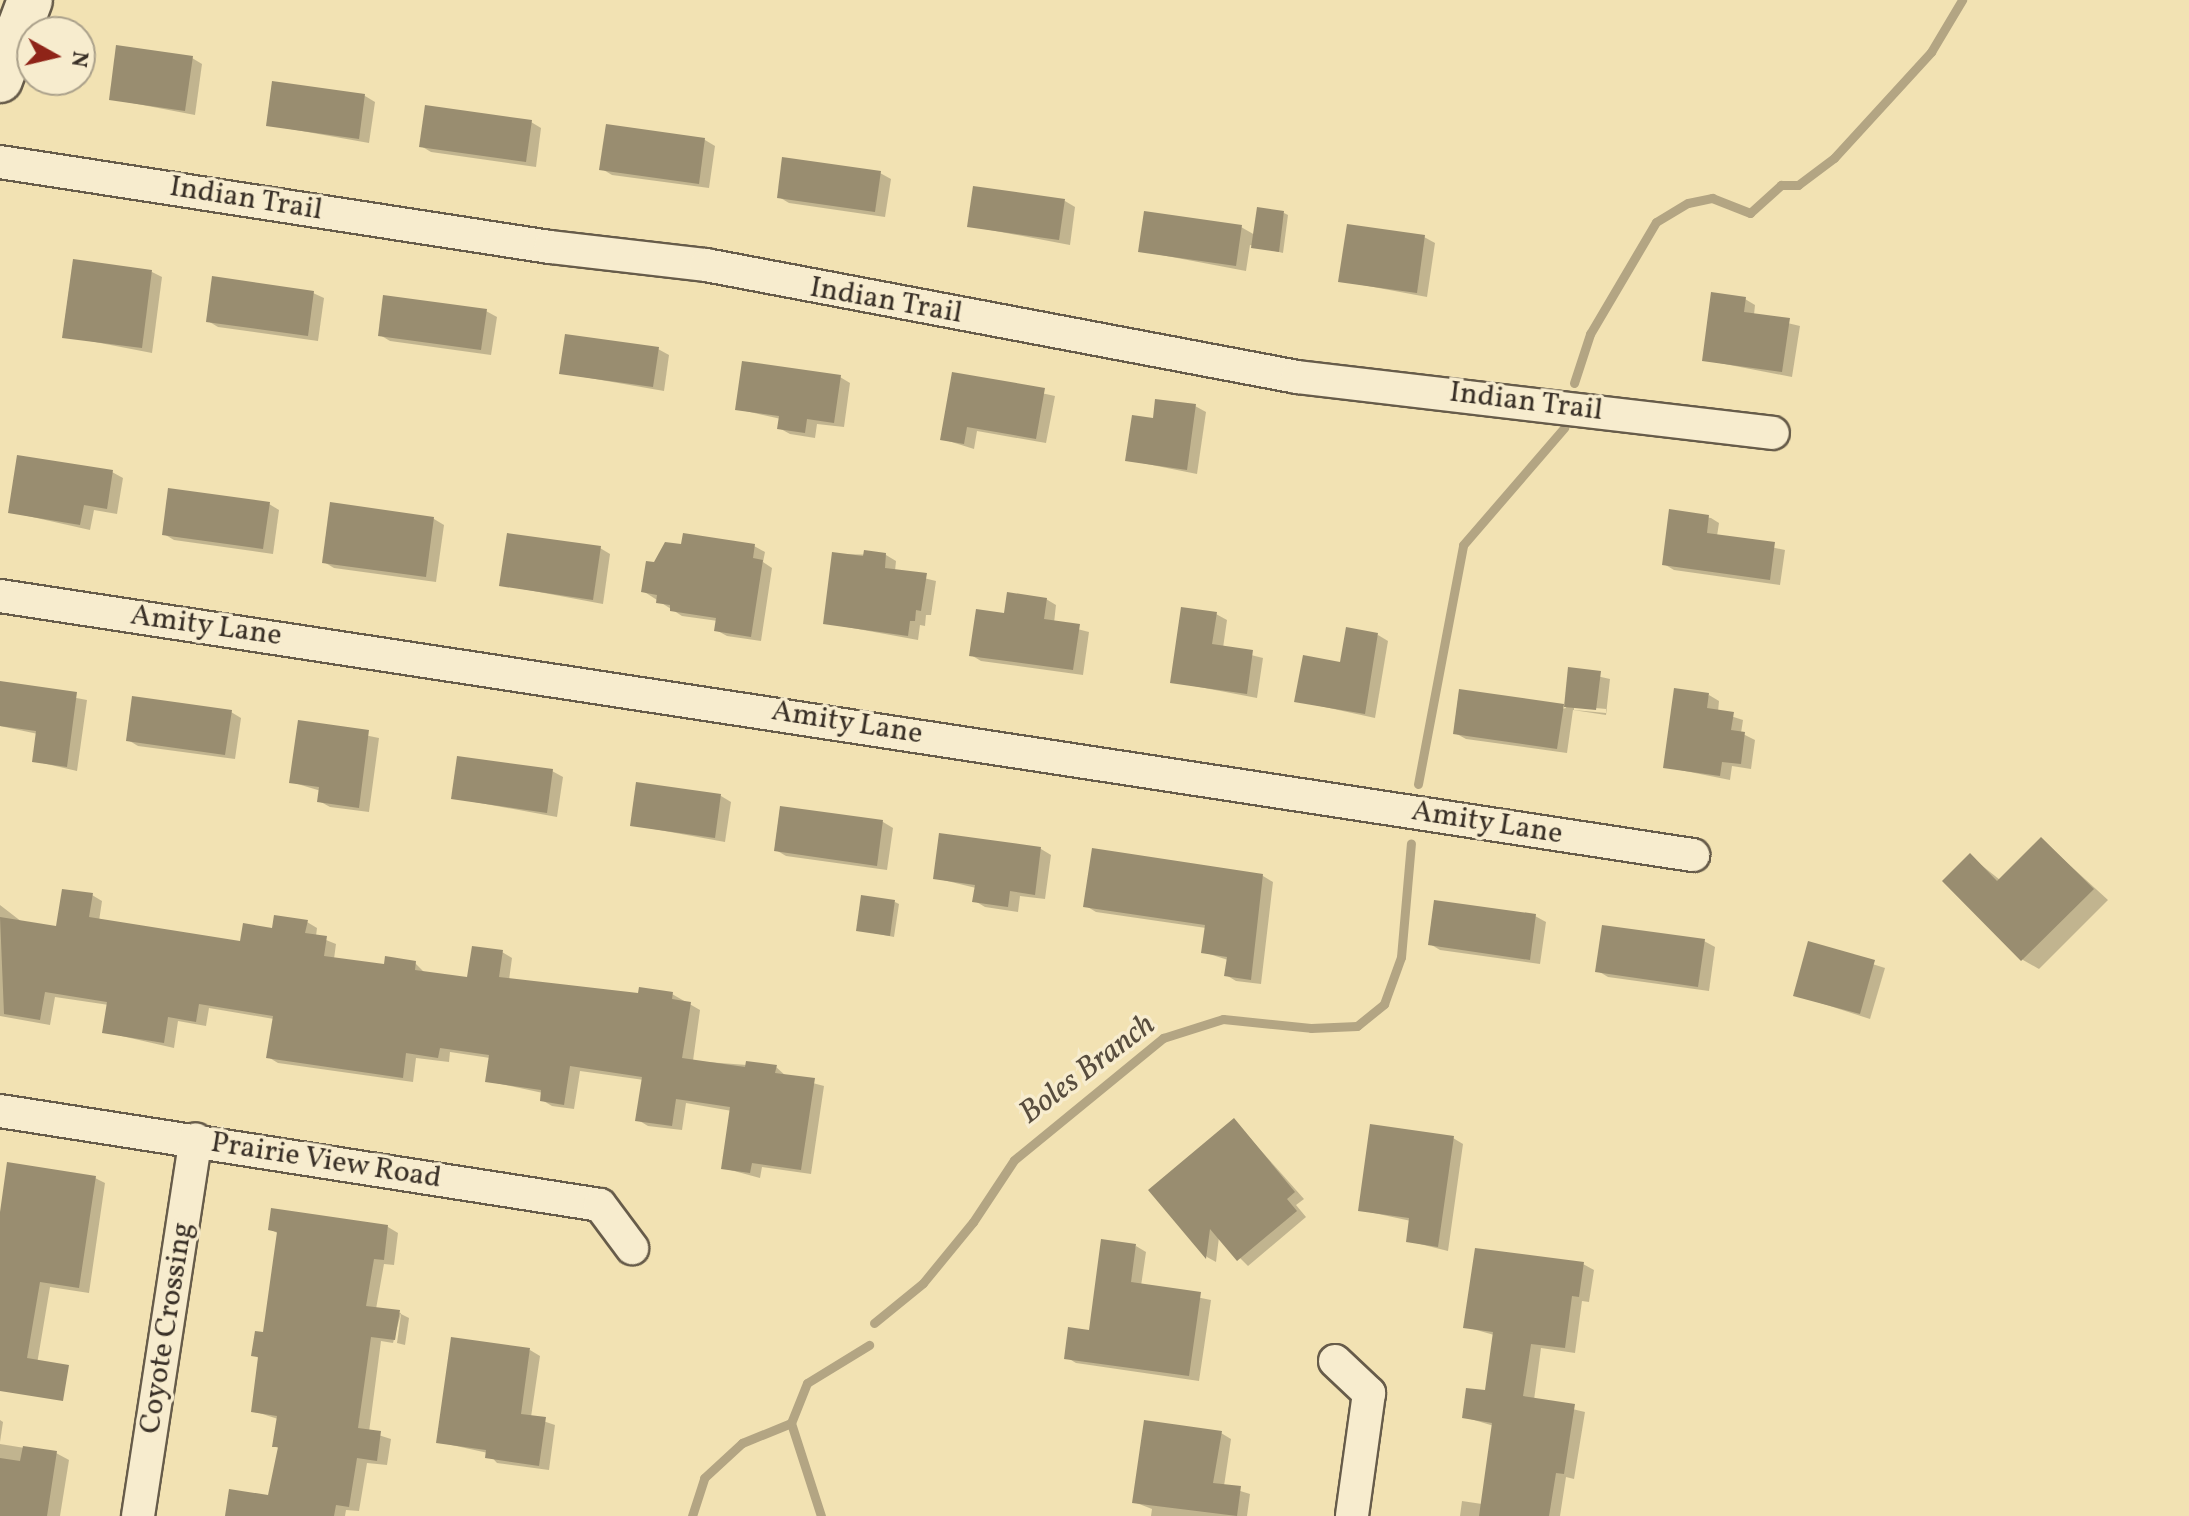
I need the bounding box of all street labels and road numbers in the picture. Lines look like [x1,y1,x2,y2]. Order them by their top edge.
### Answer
street label: Indian Trail [167,169,325,229]
street label: Indian Trail [806,270,966,332]
street label: Indian Trail [1447,375,1605,429]
street label: Amity Lane [128,598,284,654]
street label: Amity Lane [768,693,926,753]
street label: Amity Lane [1408,793,1566,853]
street label: Prairie View Road [207,1125,445,1197]
street label: Coyote Crossing [133,1220,201,1436]

